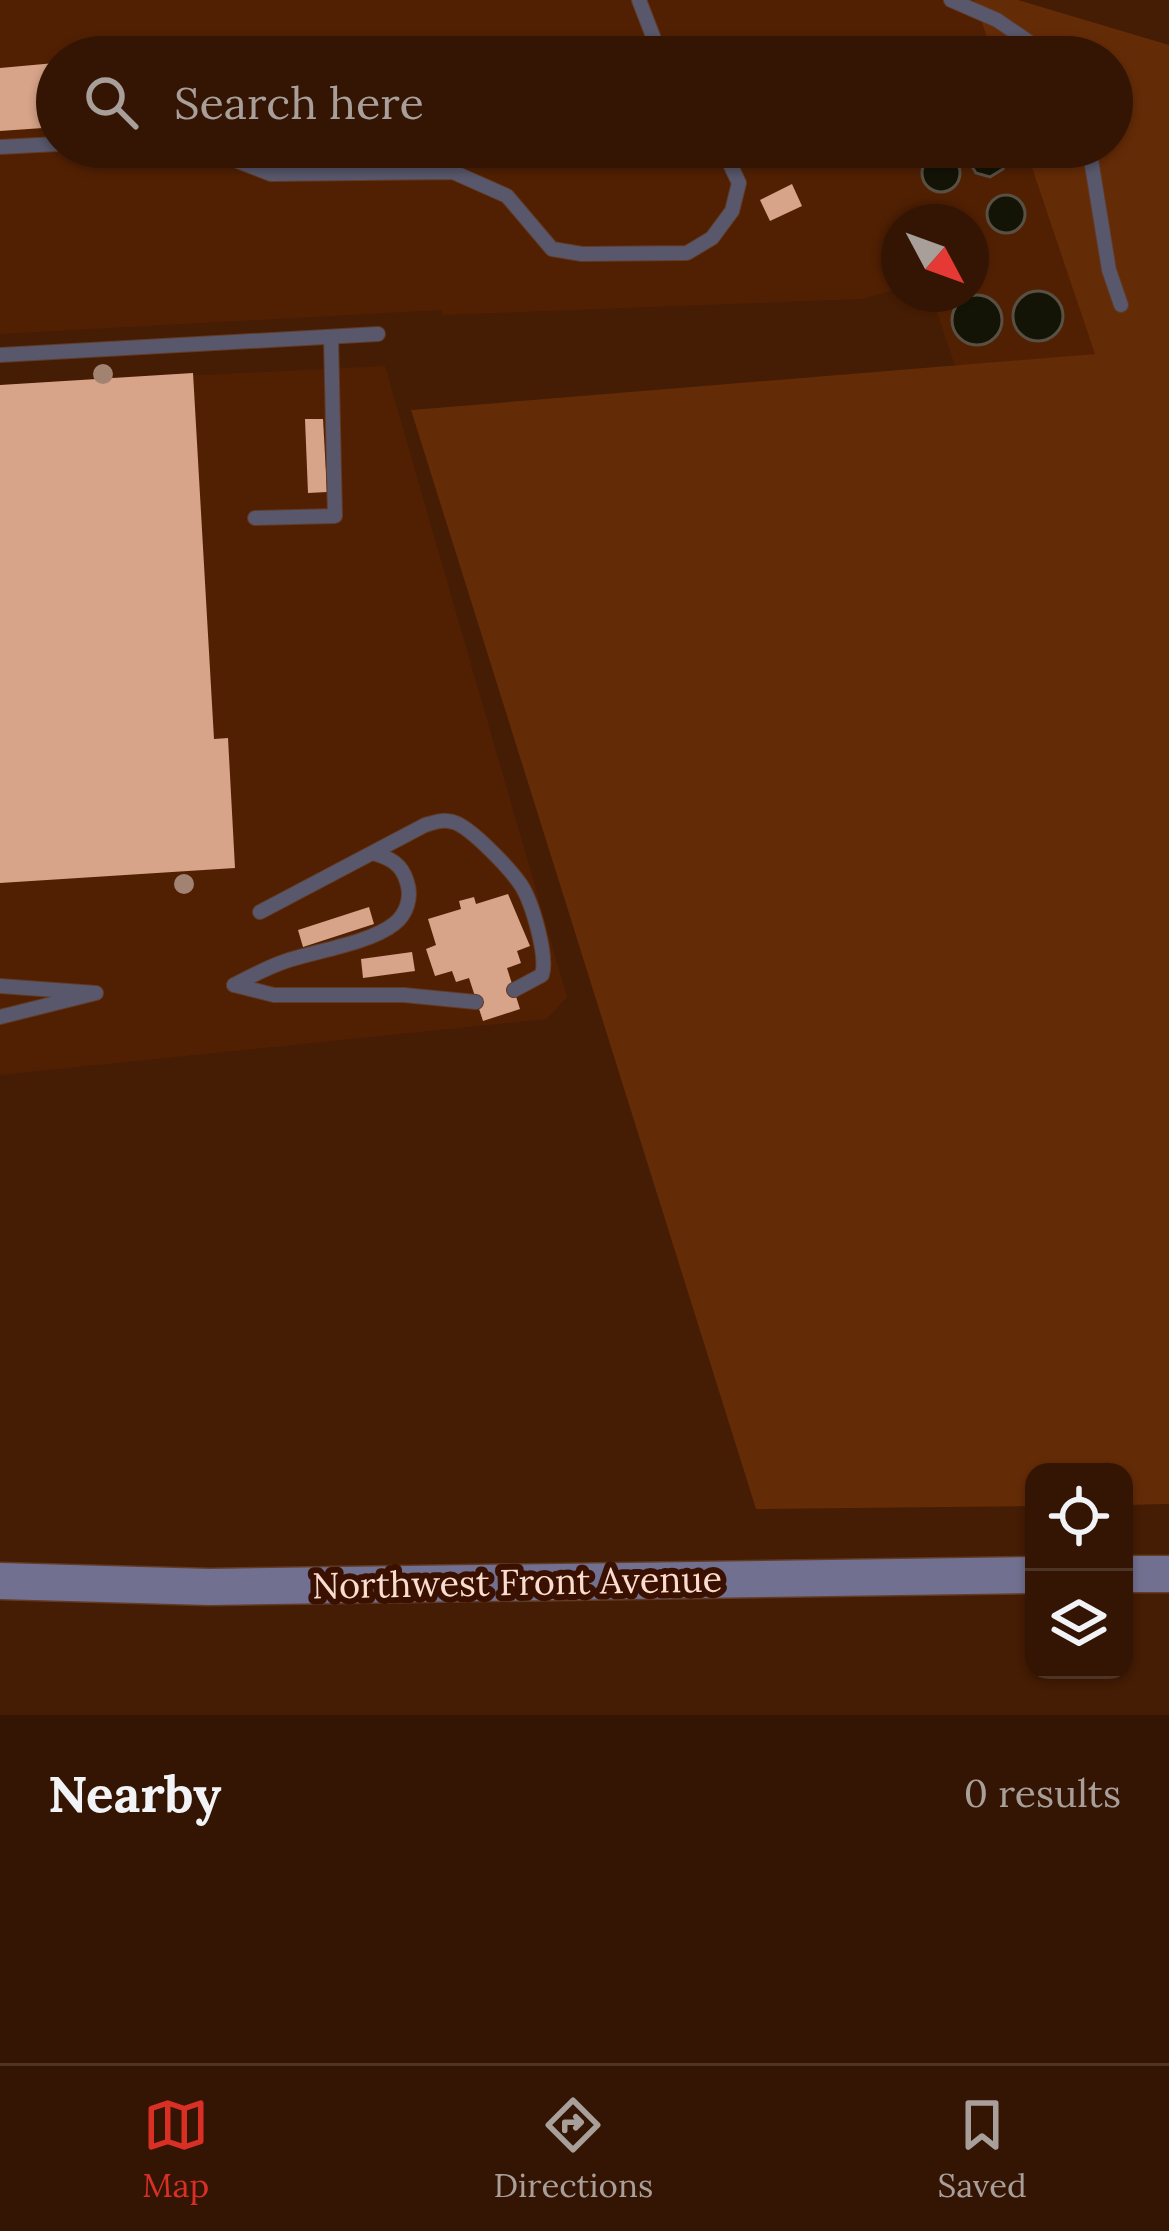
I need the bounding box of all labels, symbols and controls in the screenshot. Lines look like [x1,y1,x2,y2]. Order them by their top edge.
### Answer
search box [36,36,1133,168]
icon: search [78,69,144,135]
text: Search here [174,74,424,131]
north arrow [881,204,989,312]
map controls [1025,1463,1133,1679]
button: locate [1025,1463,1133,1571]
street label: Northwest Front Avenue [312,1555,722,1609]
button: layers [1025,1571,1133,1679]
text: Nearby [48,1761,221,1826]
text: 0 results [964,1768,1121,1818]
tab: Map [142,2092,209,2206]
tab: Directions [494,2092,653,2206]
tab: Saved [938,2092,1027,2206]

